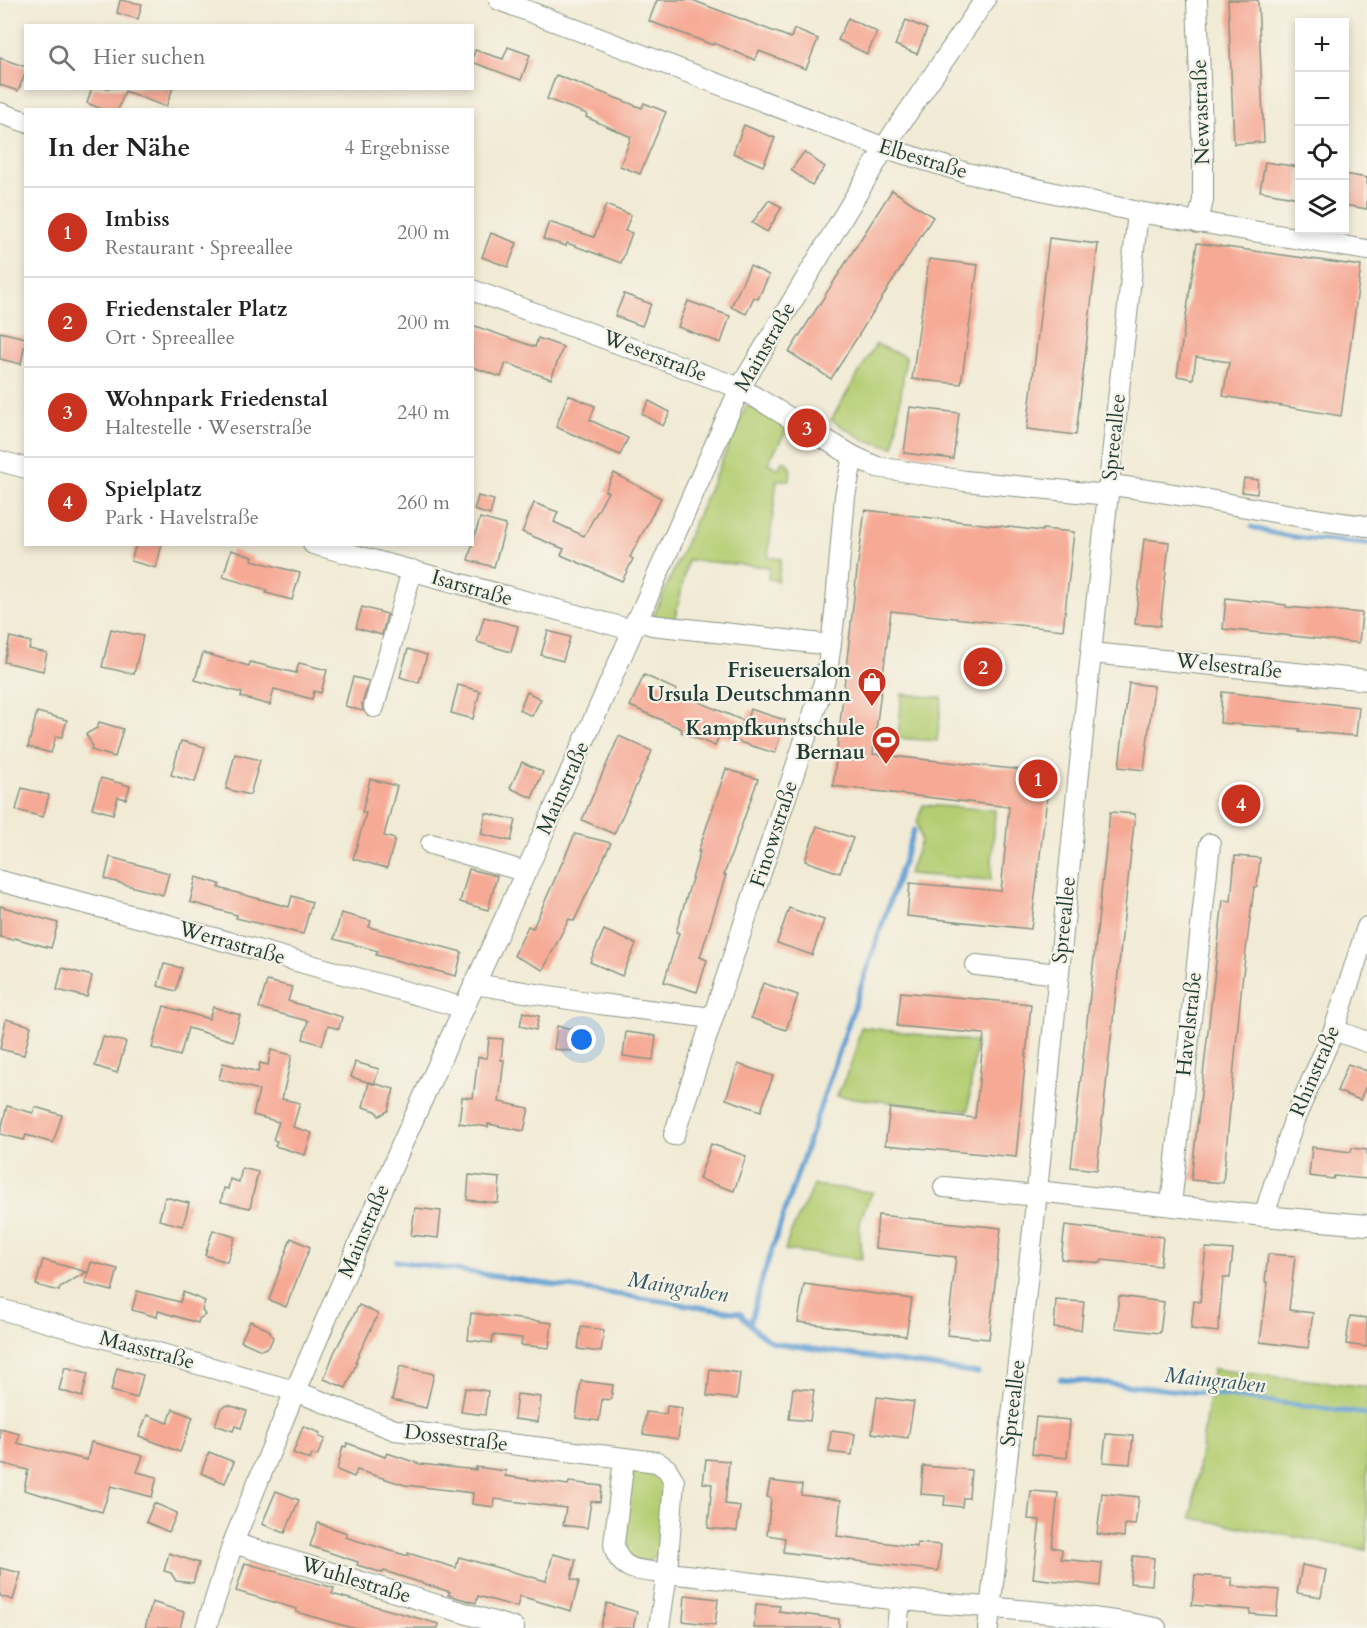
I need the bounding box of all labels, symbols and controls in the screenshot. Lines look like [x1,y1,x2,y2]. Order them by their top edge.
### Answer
map controls [1295,18,1349,234]
button: + [1295,18,1349,72]
search box [24,24,474,90]
icon: search [45,41,78,74]
text: Hier suchen [93,42,206,72]
street label: Newastraße [1185,59,1217,165]
button: − [1295,72,1349,126]
button: locate [1295,126,1349,180]
text: In der Nähe [48,130,190,165]
street label: Elbestraße [875,132,971,186]
text: 4 Ergebnisse [344,134,450,161]
button: layers [1295,180,1349,234]
text: Imbiss [105,204,170,234]
text: 1 [62,219,73,246]
text: 200 m [397,219,450,246]
text: Restaurant · Spreeallee [105,234,293,261]
text: Friedenstaler Platz [105,294,287,324]
street label: Mainstraße [728,297,802,397]
text: 2 [62,309,73,336]
text: 200 m [397,309,450,336]
street label: Weserstraße [598,323,711,389]
text: Ort · Spreeallee [105,324,235,351]
text: Wohnpark Friedenstal [105,384,328,414]
street label: Spreeallee [1095,392,1133,482]
text: 3 [62,399,73,426]
text: 240 m [397,399,450,426]
pin: 3 [788,406,826,450]
text: Haltestelle · Weserstraße [105,414,312,441]
text: Spielplatz [105,474,202,504]
text: 4 [62,489,73,516]
text: 260 m [397,489,450,516]
text: Park · Havelstraße [105,504,259,531]
street label: Isarstraße [428,563,516,613]
pin: 2 [964,644,1002,690]
street label: Welsestraße [1173,646,1284,686]
place label: Friseuersalon Ursula Deutschmann [647,656,851,709]
shop icon: Friseuersalon Ursula Deutschmann [856,666,888,708]
place label: Kampfkunstschule Bernau [685,714,865,767]
sports icon: Kampfkunstschule Bernau [870,724,902,766]
street label: Mainstraße [530,737,596,839]
pin: 1 [1018,756,1058,802]
street label: Finowstraße [743,777,805,891]
pin: 4 [1222,782,1260,826]
street label: Spreeallee [1045,875,1083,965]
street label: Werrastraße [174,914,289,972]
street label: Havelstraße [1169,970,1209,1078]
street label: Rhinstraße [1283,1021,1347,1121]
your location [567,1025,596,1054]
street label: Mainstraße [331,1180,397,1282]
water label: Maingraben [626,1264,731,1310]
street label: Maasstraße [96,1323,198,1377]
street label: Spreeallee [993,1358,1033,1448]
water label: Maingraben [1163,1360,1267,1400]
street label: Dossestraße [402,1417,510,1459]
street label: Wuhlestraße [297,1549,415,1610]

